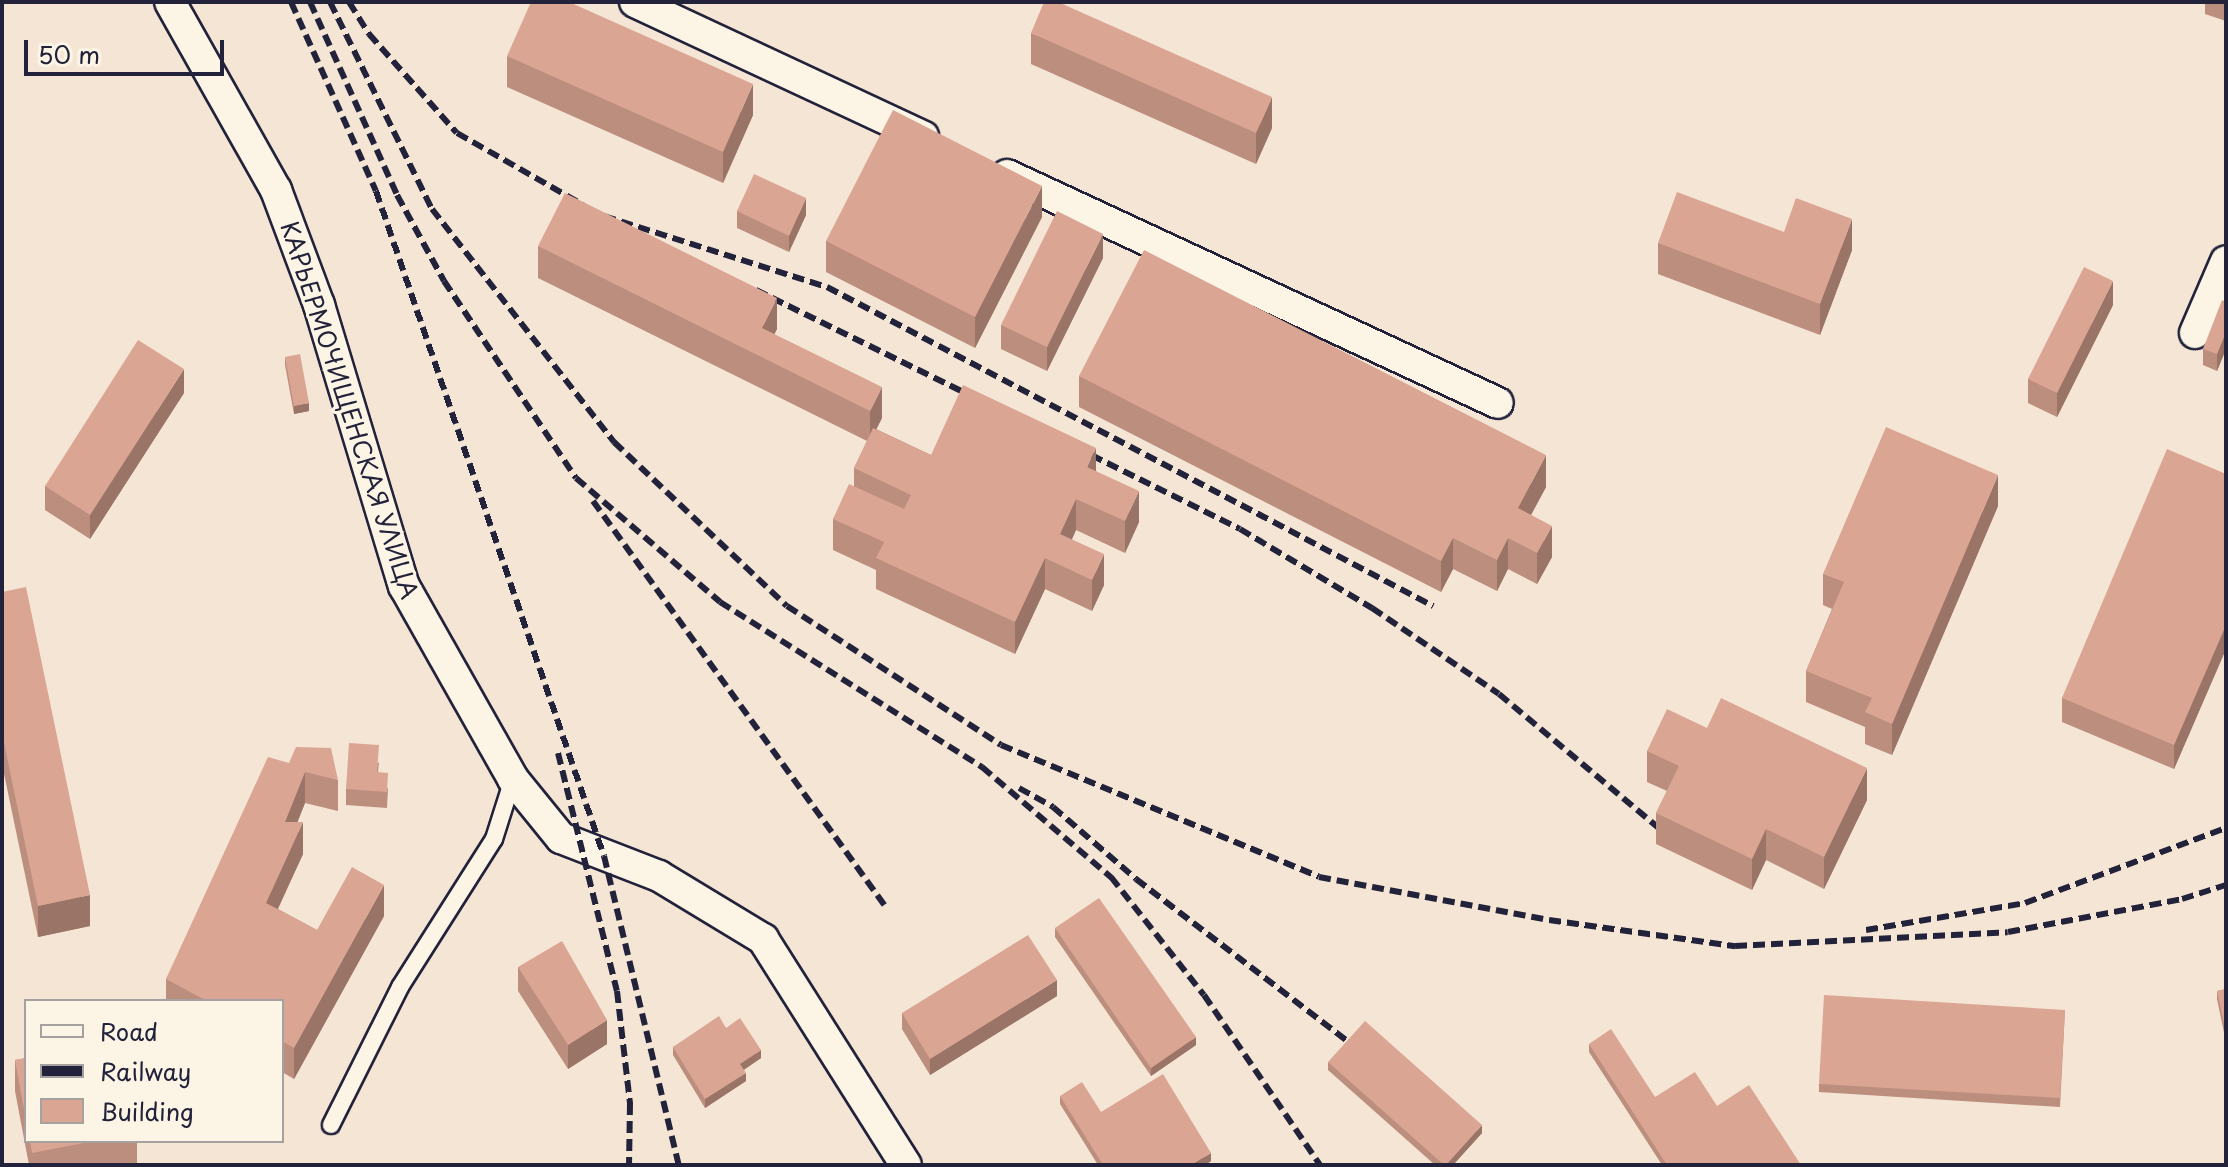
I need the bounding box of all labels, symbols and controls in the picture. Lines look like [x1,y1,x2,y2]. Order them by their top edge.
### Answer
scale bar [28,24,228,74]
text: 50 m [38,36,100,72]
street label: КАРЬЕРМОЧИЩЕНСКАЯ УЛИЦА [275,218,425,602]
legend [24,999,284,1143]
text: Road [100,1013,158,1049]
text: Railway [100,1053,191,1089]
text: Building [100,1093,194,1129]

